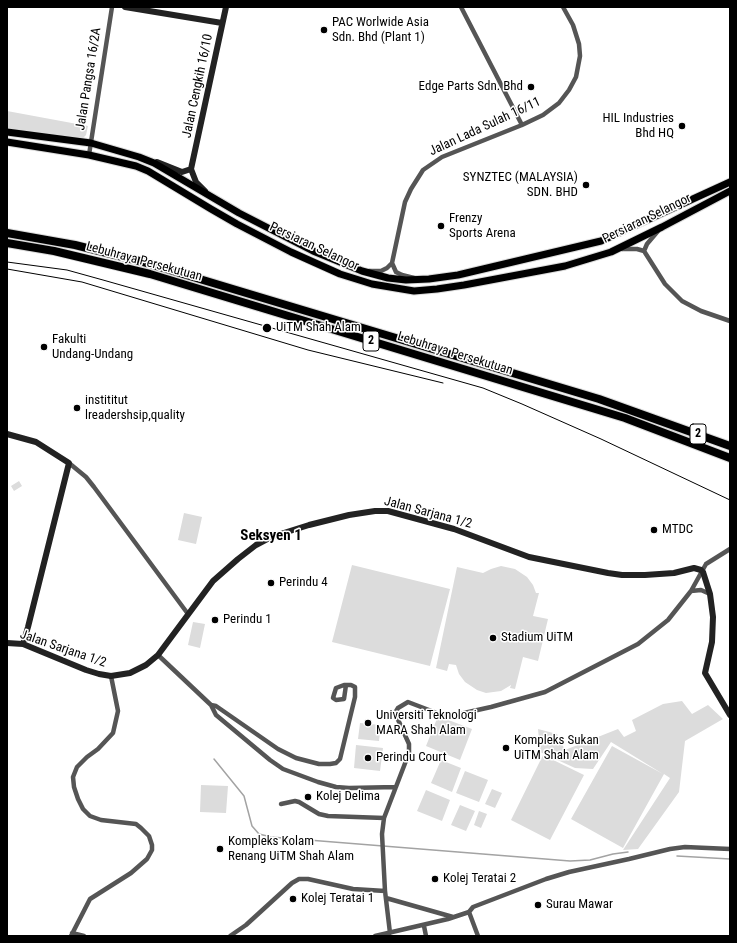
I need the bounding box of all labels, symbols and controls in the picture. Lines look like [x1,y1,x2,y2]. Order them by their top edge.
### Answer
place label: PAC Worlwide Asia Sdn. Bhd (Plant 1) [332,15,429,46]
marker: PAC Worlwide Asia Sdn. Bhd (Plant 1) [319,25,329,35]
street label: Jalan Pangsa 16/2A [73,27,105,131]
street label: Jalan Cengkih 16/10 [179,33,217,139]
place label: Edge Parts Sdn. Bhd [419,79,523,95]
marker: Edge Parts Sdn. Bhd [526,82,536,92]
street label: Jalan Lada Sulah 16/11 [427,94,543,160]
place label: HIL Industries Bhd HQ [602,111,674,142]
marker: HIL Industries Bhd HQ [677,121,687,131]
place label: SYNZTEC (MALAYSIA) SDN. BHD [463,170,578,201]
marker: SYNZTEC (MALAYSIA) SDN. BHD [581,180,591,190]
street label: Persiaran Selangor [600,191,694,247]
place label: Frenzy Sports Arena [449,211,516,242]
street label: Persiaran Selangor [267,219,361,275]
marker: Frenzy Sports Arena [436,221,446,231]
street label: Lebuhraya Persekutuan [84,239,204,285]
place label: UiTM Shah Alam [276,320,361,336]
marker: UiTM Shah Alam [261,322,273,334]
street label: Lebuhraya Persekutuan [396,329,514,379]
road number: 2 [363,331,379,351]
place label: Fakulti Undang-Undang [52,332,133,363]
marker: Fakulti Undang-Undang [39,342,49,352]
place label: instititut lreadershsip,quality [85,393,185,424]
marker: instititut lreadershsip,quality [72,403,82,413]
road number: 2 [690,424,706,444]
street label: Jalan Sarjana 1/2 [382,494,474,532]
place label: MTDC [662,522,693,538]
marker: MTDC [649,525,659,535]
district label: Seksyen 1 [240,527,302,545]
place label: Perindu 4 [279,575,328,591]
marker: Perindu 4 [266,578,276,588]
place label: Perindu 1 [223,612,272,628]
marker: Perindu 1 [210,615,220,625]
street label: Jalan Sarjana 1/2 [18,627,108,671]
place label: Stadium UiTM [501,630,573,646]
marker: Stadium UiTM [488,633,498,643]
place label: Universiti Teknologi MARA Shah Alam [376,708,477,739]
marker: Universiti Teknologi MARA Shah Alam [363,718,373,728]
place label: Kompleks Sukan UiTM Shah Alam [514,733,599,764]
marker: Kompleks Sukan UiTM Shah Alam [501,743,511,753]
place label: Perindu Court [376,750,446,766]
marker: Perindu Court [363,753,373,763]
place label: Kolej Delima [316,789,380,805]
marker: Kolej Delima [303,792,313,802]
place label: Kompleks Kolam Renang UiTM Shah Alam [228,834,354,865]
marker: Kompleks Kolam Renang UiTM Shah Alam [215,844,225,854]
place label: Kolej Teratai 2 [443,871,516,887]
marker: Kolej Teratai 2 [430,874,440,884]
place label: Kolej Teratai 1 [301,891,374,907]
marker: Kolej Teratai 1 [288,894,298,904]
place label: Surau Mawar [546,897,613,913]
marker: Surau Mawar [533,900,543,910]

